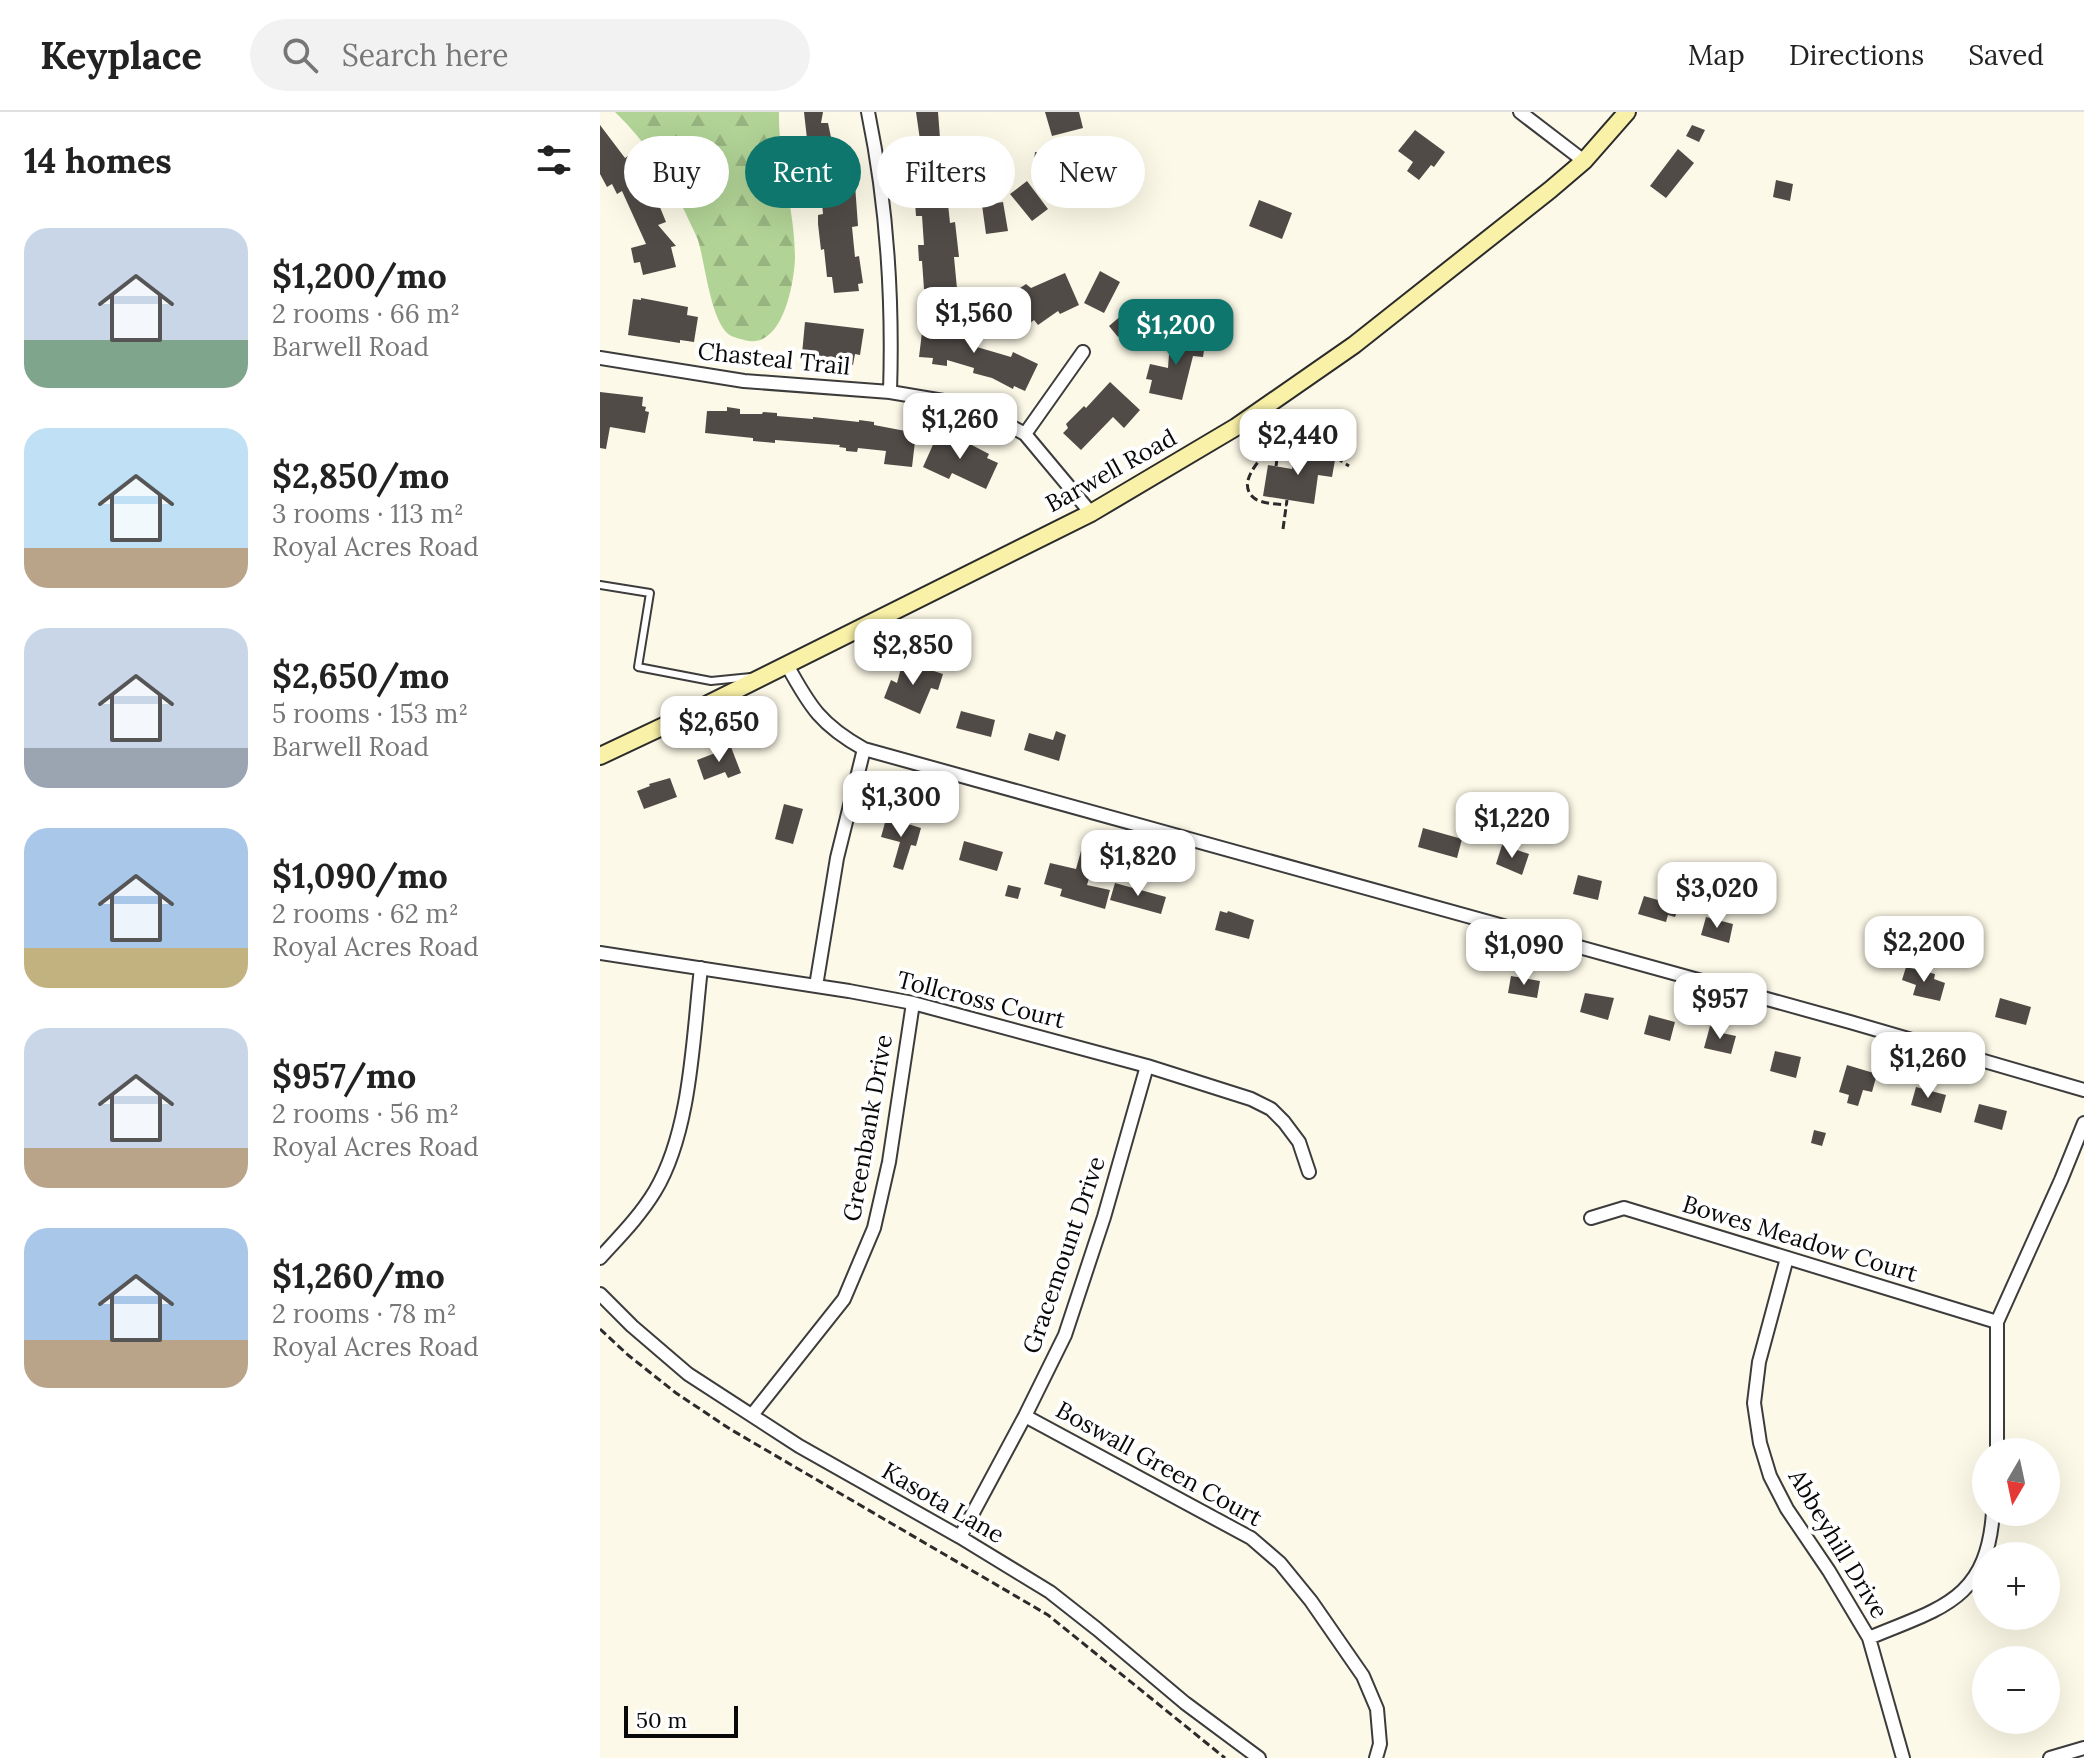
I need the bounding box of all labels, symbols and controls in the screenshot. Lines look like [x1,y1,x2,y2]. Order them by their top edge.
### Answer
search box [250,19,810,91]
text: Keyplace [40,31,202,79]
icon: search [278,33,322,77]
text: Search here [342,36,508,74]
text: Map [1688,37,1745,73]
text: Directions [1789,37,1924,73]
text: Saved [1968,37,2044,73]
chip: Buy [624,136,729,208]
chip: Rent [745,136,861,208]
chip: Filters [877,136,1015,208]
chip: New [1031,136,1145,208]
icon: filters [532,138,576,182]
text: 14 homes [24,139,172,182]
text: $1,200/mo [272,254,447,297]
icon: home [88,260,184,356]
pin: $1,560 [909,287,1039,355]
text: $1,560 [935,296,1013,329]
text: 2 rooms · 66 m² [272,297,460,330]
pin: $1,200 [1111,299,1241,367]
text: $1,200 [1136,308,1216,341]
text: Barwell Road [272,330,429,363]
street label: Chasteal Trail [696,335,852,382]
pin: $1,260 [895,393,1025,461]
text: $1,260 [921,402,999,435]
pin: $2,440 [1233,409,1363,477]
text: $2,440 [1258,418,1338,451]
street label: Barwell Road [1040,422,1182,519]
text: $2,850/mo [272,454,449,497]
icon: home [88,460,184,556]
text: 3 rooms · 113 m² [272,497,464,530]
text: Royal Acres Road [272,530,479,563]
pin: $2,850 [848,619,978,687]
text: $2,850 [872,628,954,661]
text: $2,650/mo [272,654,449,697]
icon: home [88,660,184,756]
pin: $2,650 [654,696,784,764]
text: 5 rooms · 153 m² [272,697,468,730]
text: $2,650 [678,705,760,738]
text: Barwell Road [272,730,429,763]
pin: $1,300 [836,771,966,839]
text: $1,300 [861,780,941,813]
pin: $1,220 [1447,792,1577,860]
text: $1,220 [1474,801,1550,834]
pin: $1,820 [1073,830,1203,898]
text: $1,820 [1099,839,1177,872]
text: $1,090/mo [272,854,448,897]
icon: home [88,860,184,956]
pin: $3,020 [1652,862,1782,930]
text: $3,020 [1676,871,1758,904]
text: 2 rooms · 62 m² [272,897,459,930]
pin: $2,200 [1859,916,1989,984]
pin: $1,090 [1459,919,1589,987]
text: $2,200 [1883,925,1965,958]
text: $1,090 [1484,928,1564,961]
text: Royal Acres Road [272,930,479,963]
street label: Tollcross Court [894,964,1069,1036]
pin: $957 [1673,973,1767,1041]
text: $957 [1692,982,1748,1015]
street label: Greenbank Drive [836,1032,899,1224]
pin: $1,260 [1863,1032,1993,1100]
text: $1,260 [1889,1041,1967,1074]
text: $957/mo [272,1054,416,1097]
icon: home [88,1060,184,1156]
text: 2 rooms · 56 m² [272,1097,459,1130]
text: Royal Acres Road [272,1130,479,1163]
street label: Gracemount Drive [1015,1152,1112,1357]
street label: Bowes Meadow Court [1679,1188,1922,1289]
text: $1,260/mo [272,1254,445,1297]
icon: home [88,1260,184,1356]
text: 2 rooms · 78 m² [272,1297,456,1330]
text: Royal Acres Road [272,1330,479,1363]
street label: Boswall Green Court [1051,1394,1268,1533]
north arrow [1972,1438,2060,1526]
map controls [1972,1438,2060,1734]
street label: Kasota Lane [876,1455,1010,1550]
street label: Abbeyhill Drive [1781,1463,1895,1624]
button: + [1972,1542,2060,1630]
button: − [1972,1646,2060,1734]
scale bar [624,1702,738,1738]
text: 50 m [636,1706,687,1734]

